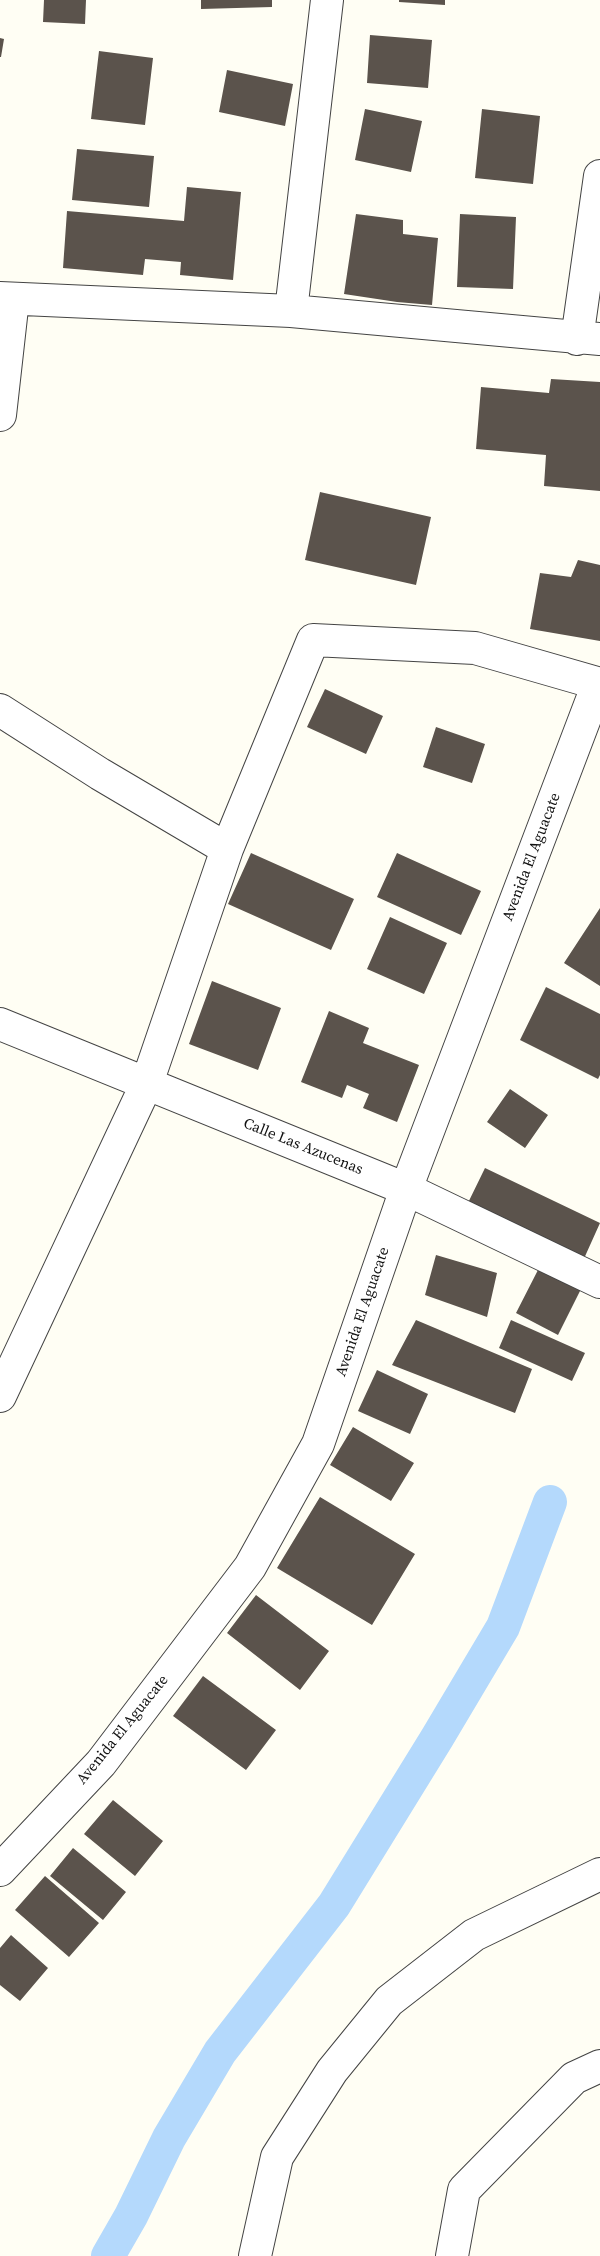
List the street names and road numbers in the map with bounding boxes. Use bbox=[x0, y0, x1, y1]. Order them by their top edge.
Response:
street label: Avenida El Aguacate bbox=[499, 790, 565, 924]
street label: Calle Las Azucenas bbox=[241, 1115, 365, 1179]
street label: Avenida El Aguacate bbox=[332, 1245, 394, 1379]
street label: Avenida El Aguacate bbox=[73, 1672, 173, 1788]

